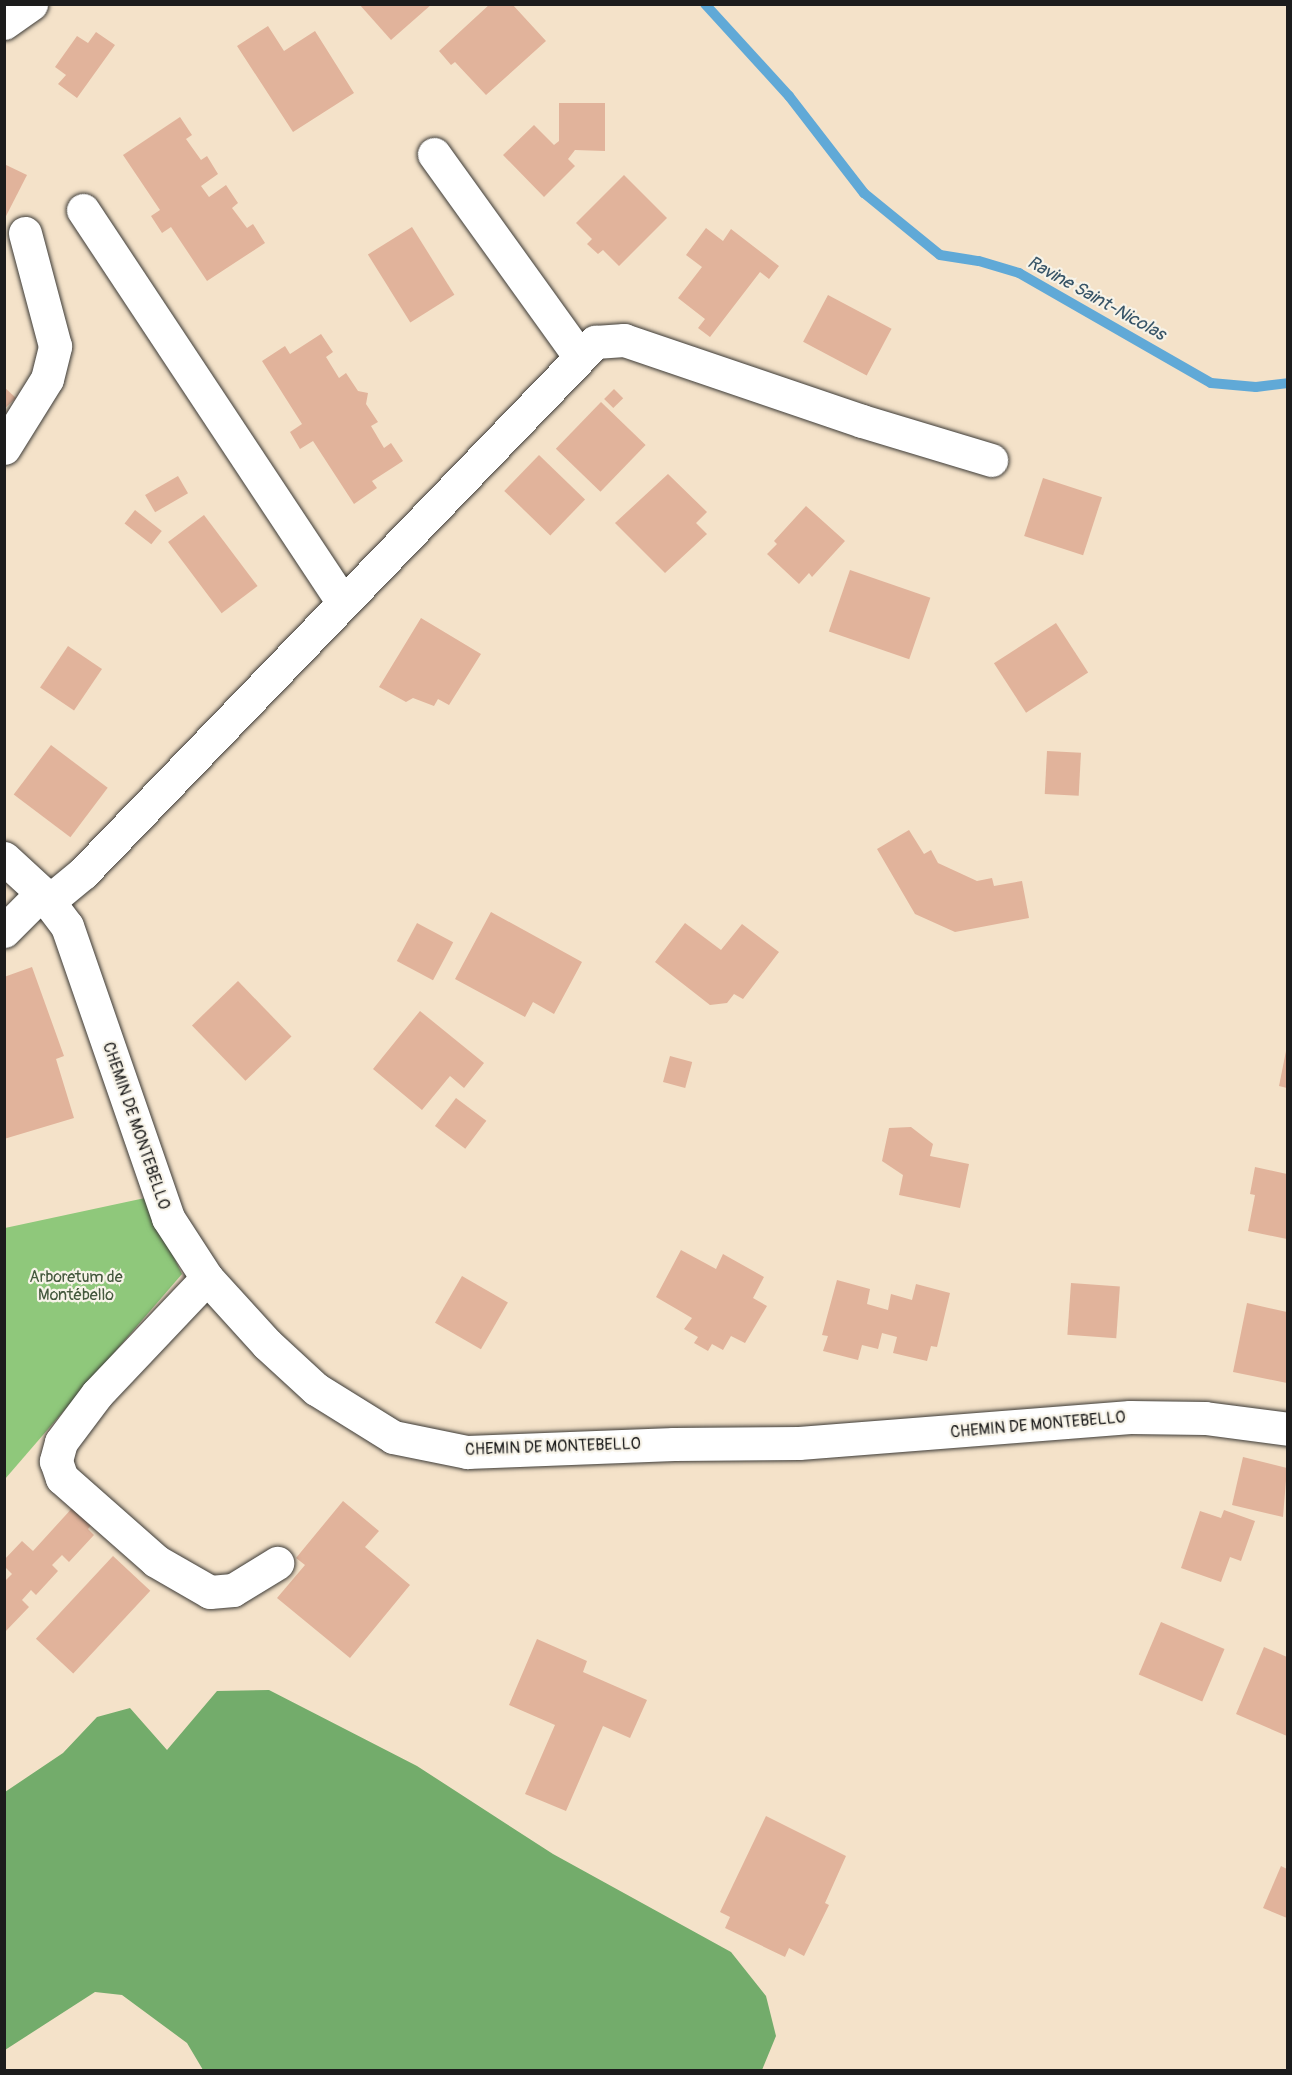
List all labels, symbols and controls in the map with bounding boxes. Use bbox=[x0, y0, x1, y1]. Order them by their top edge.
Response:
water label: Ravine Saint-Nicolas bbox=[1023, 252, 1169, 346]
street label: CHEMIN DE MONTEBELLO bbox=[98, 1040, 174, 1212]
park label: Arboretum de Montébello bbox=[29, 1267, 123, 1305]
street label: CHEMIN DE MONTEBELLO bbox=[950, 1408, 1126, 1442]
street label: CHEMIN DE MONTEBELLO bbox=[465, 1434, 641, 1460]

